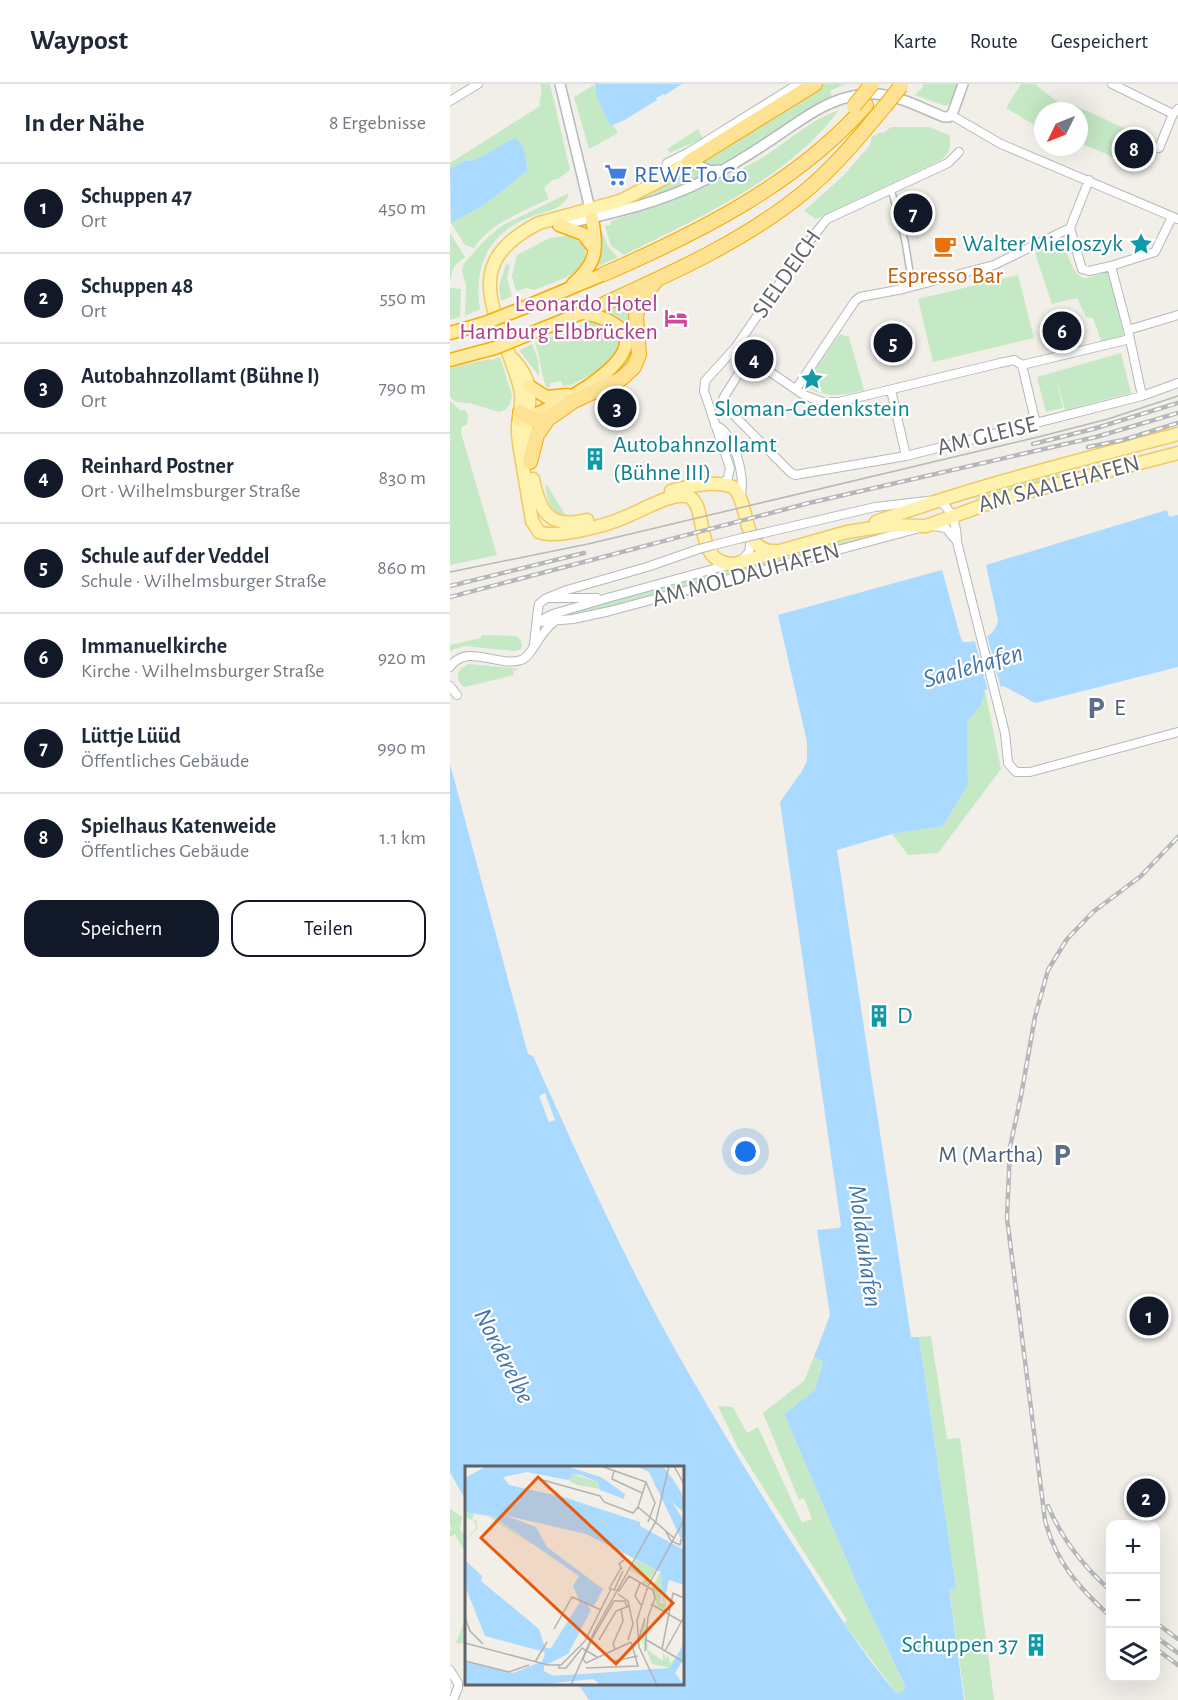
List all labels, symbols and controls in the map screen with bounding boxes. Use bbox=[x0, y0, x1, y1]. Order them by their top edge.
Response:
text: Waypost bbox=[30, 27, 128, 55]
text: Karte bbox=[893, 31, 937, 52]
text: Route bbox=[970, 31, 1018, 52]
text: Gespeichert bbox=[1051, 31, 1148, 52]
north arrow bbox=[1034, 102, 1088, 156]
text: In der Nähe bbox=[24, 110, 144, 136]
text: 8 Ergebnisse bbox=[329, 113, 426, 133]
pin: 8 bbox=[1114, 126, 1154, 172]
supermarket icon: REWE To Go bbox=[603, 162, 629, 188]
place label: REWE To Go bbox=[634, 163, 747, 187]
text: Schuppen 47 bbox=[81, 185, 192, 207]
pin: 7 bbox=[894, 190, 932, 236]
text: 1 bbox=[40, 198, 47, 218]
text: 450 m bbox=[378, 198, 426, 218]
text: Ort bbox=[81, 211, 107, 231]
street label: SIELDEICH bbox=[748, 226, 826, 322]
place icon: Walter Mieloszyk bbox=[1128, 231, 1154, 257]
place label: Walter Mieloszyk bbox=[962, 232, 1123, 256]
cafe icon: Espresso Bar bbox=[932, 233, 958, 259]
place label: Espresso Bar bbox=[887, 264, 1003, 288]
text: Schuppen 48 bbox=[81, 275, 193, 297]
text: 2 bbox=[39, 288, 48, 308]
text: 550 m bbox=[379, 288, 426, 308]
place label: Leonardo Hotel Hamburg Elbbrücken bbox=[459, 292, 658, 344]
text: Ort bbox=[81, 301, 107, 321]
hotel icon: Leonardo Hotel Hamburg Elbbrücken bbox=[663, 305, 689, 331]
pin: 6 bbox=[1042, 308, 1082, 354]
pin: 5 bbox=[874, 320, 912, 366]
pin: 4 bbox=[734, 336, 774, 382]
text: Autobahnzollamt (Bühne I) bbox=[81, 365, 320, 387]
place icon: Sloman-Gedenkstein bbox=[799, 366, 825, 392]
text: 3 bbox=[39, 378, 48, 398]
text: 790 m bbox=[378, 378, 426, 398]
pin: 3 bbox=[598, 386, 636, 430]
text: Ort bbox=[81, 391, 107, 411]
place label: Sloman-Gedenkstein bbox=[714, 397, 910, 421]
street label: AM GLEISE bbox=[935, 412, 1040, 460]
place label: Autobahnzollamt (Bühne III) bbox=[613, 433, 777, 485]
building icon: Autobahnzollamt (Bühne III) bbox=[582, 446, 608, 472]
street label: AM SAALEHAFEN bbox=[976, 451, 1142, 517]
text: Reinhard Postner bbox=[81, 455, 234, 477]
text: 4 bbox=[38, 468, 49, 488]
text: 830 m bbox=[378, 468, 426, 488]
text: Ort · Wilhelmsburger Straße bbox=[81, 481, 300, 501]
street label: AM MOLDAUHAFEN bbox=[650, 538, 842, 612]
text: Schule auf der Veddel bbox=[81, 545, 270, 567]
text: 5 bbox=[39, 558, 48, 578]
text: 860 m bbox=[377, 558, 426, 578]
text: Schule · Wilhelmsburger Straße bbox=[81, 571, 326, 591]
text: Immanuelkirche bbox=[81, 635, 227, 657]
water label: Saalehafen bbox=[920, 639, 1026, 693]
text: 6 bbox=[39, 648, 48, 668]
text: 920 m bbox=[378, 648, 426, 668]
text: Kirche · Wilhelmsburger Straße bbox=[81, 661, 324, 681]
parking icon: E bbox=[1083, 695, 1109, 721]
place label: E bbox=[1114, 696, 1126, 720]
text: Lüttje Lüüd bbox=[81, 725, 181, 747]
text: 7 bbox=[39, 738, 48, 758]
text: 990 m bbox=[377, 738, 426, 758]
text: Öffentliches Gebäude bbox=[81, 751, 249, 771]
text: Spielhaus Katenweide bbox=[81, 815, 276, 837]
text: 8 bbox=[39, 828, 48, 848]
text: 1.1 km bbox=[379, 828, 426, 848]
text: Öffentliches Gebäude bbox=[81, 841, 249, 861]
button: Speichern bbox=[24, 900, 219, 957]
button: Teilen bbox=[231, 900, 426, 957]
building icon: D bbox=[866, 1003, 892, 1029]
place label: D bbox=[897, 1004, 913, 1028]
your location bbox=[731, 1137, 760, 1166]
parking icon: M (Martha) bbox=[1049, 1142, 1075, 1168]
place label: M (Martha) bbox=[938, 1143, 1044, 1167]
water label: Moldauhafen bbox=[844, 1183, 886, 1309]
pin: 1 bbox=[1130, 1294, 1168, 1338]
water label: Norderelbe bbox=[469, 1304, 539, 1408]
inset map bbox=[465, 1466, 684, 1685]
pin: 2 bbox=[1126, 1476, 1166, 1520]
map controls bbox=[1106, 1520, 1160, 1682]
button: + bbox=[1106, 1520, 1160, 1574]
button: − bbox=[1106, 1574, 1160, 1628]
button: layers bbox=[1106, 1628, 1160, 1682]
building icon: Schuppen 37 bbox=[1023, 1632, 1049, 1658]
place label: Schuppen 37 bbox=[901, 1633, 1018, 1657]

